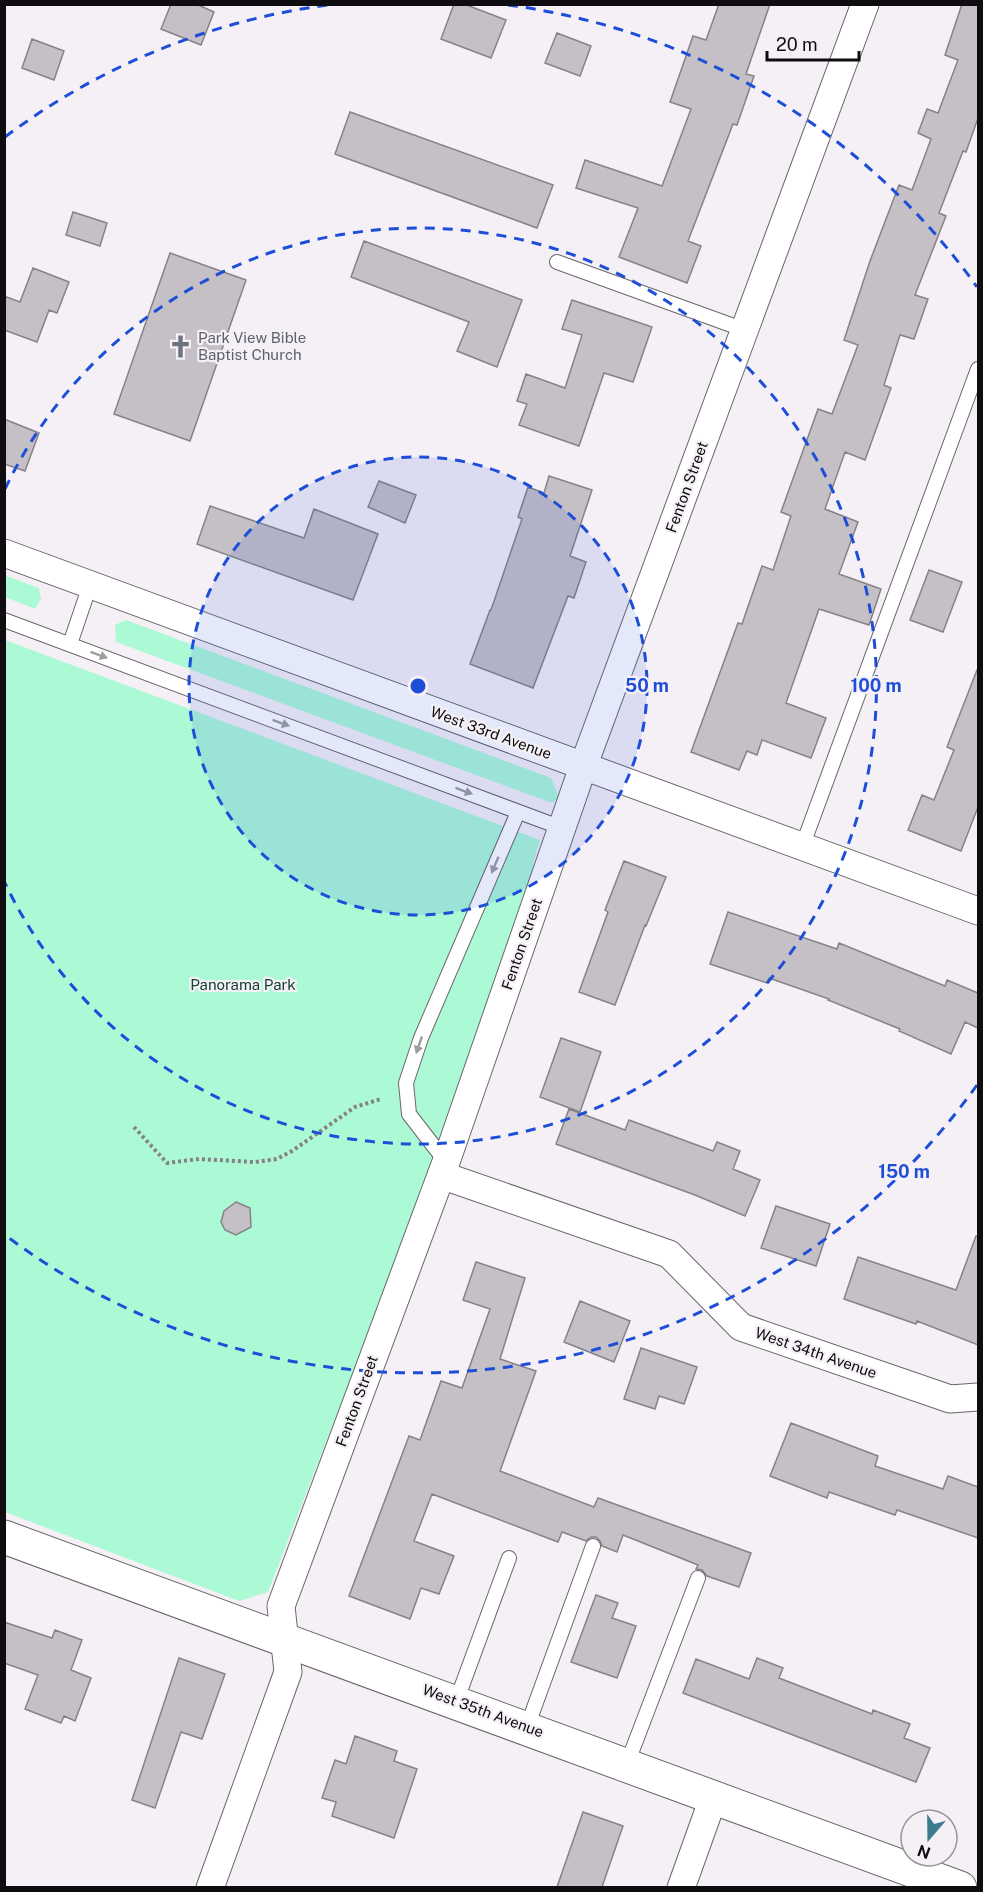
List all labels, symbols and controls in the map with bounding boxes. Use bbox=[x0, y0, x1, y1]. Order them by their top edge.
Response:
scale bar bbox=[767, 24, 858, 62]
text: 20 m bbox=[776, 34, 818, 55]
place label: Park View Bible Baptist Church bbox=[198, 329, 306, 363]
church icon: Park View Bible Baptist Church bbox=[167, 334, 193, 360]
street label: Fenton Street bbox=[662, 439, 711, 535]
one-way arrow bbox=[90, 650, 108, 660]
text: 50 m bbox=[625, 675, 669, 696]
text: 100 m bbox=[850, 675, 902, 696]
centre of rings bbox=[408, 676, 428, 696]
street label: West 33rd Avenue bbox=[428, 703, 554, 762]
one-way arrow bbox=[272, 719, 290, 728]
one-way arrow bbox=[455, 787, 473, 797]
one-way arrow bbox=[490, 857, 500, 875]
street label: Fenton Street bbox=[498, 896, 545, 992]
park label: Panorama Park bbox=[190, 976, 296, 993]
one-way arrow bbox=[413, 1036, 423, 1054]
text: 150 m bbox=[878, 1161, 930, 1182]
street label: West 34th Avenue bbox=[753, 1324, 879, 1381]
street label: Fenton Street bbox=[332, 1353, 381, 1449]
street label: West 35th Avenue bbox=[420, 1681, 546, 1740]
north arrow bbox=[899, 1808, 959, 1868]
text: N bbox=[915, 1841, 933, 1863]

